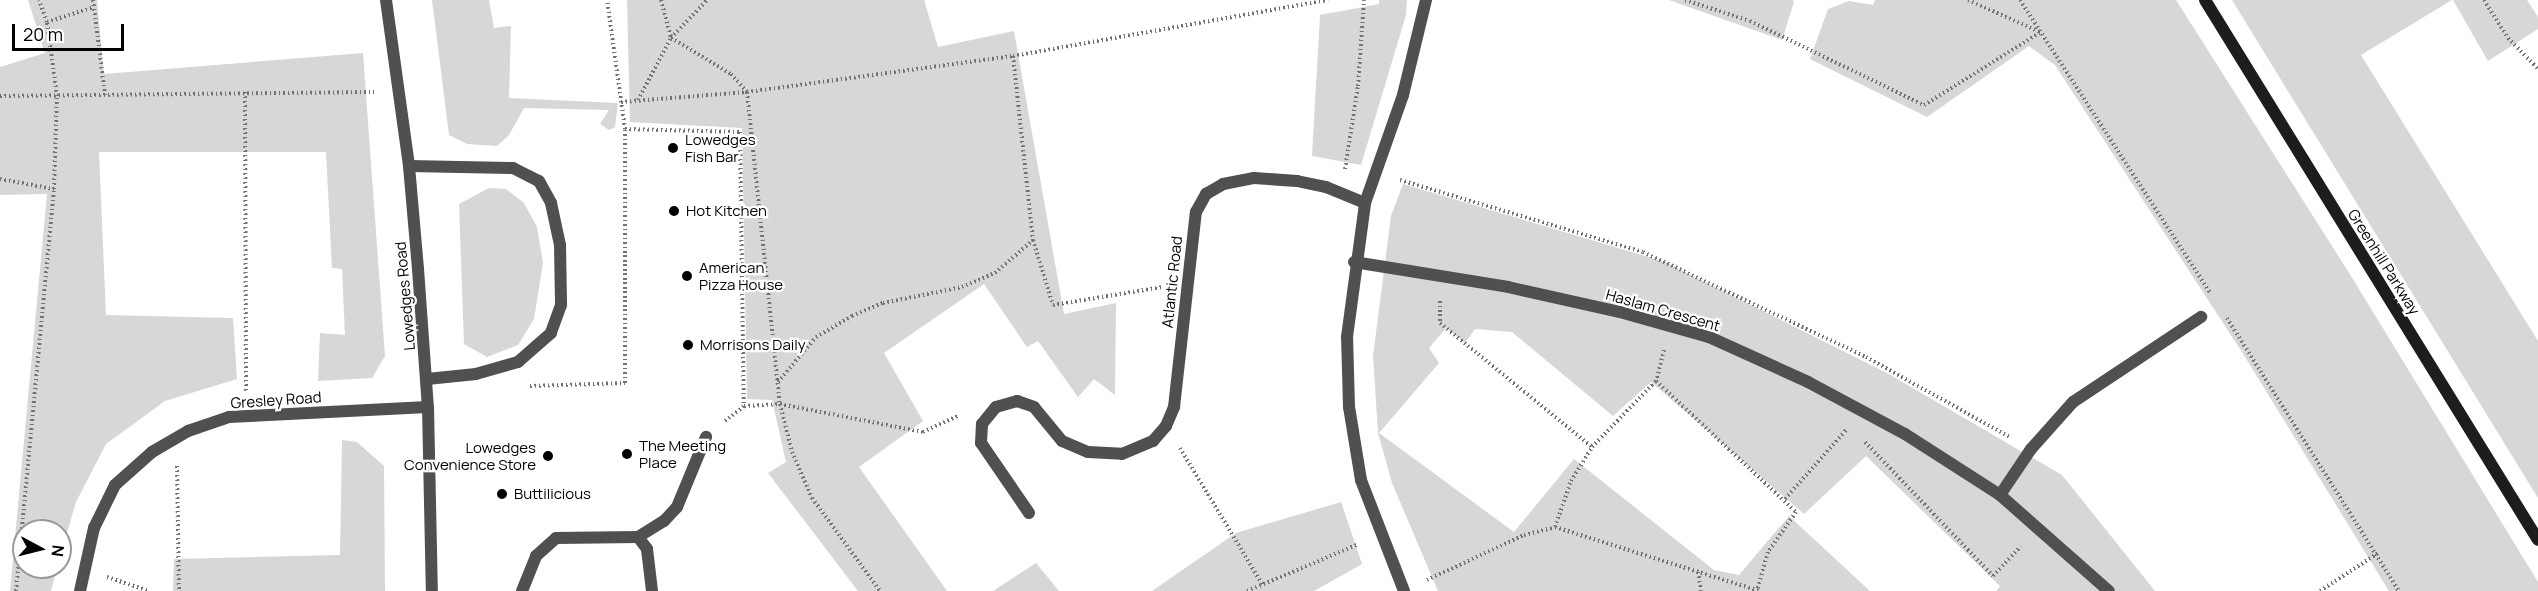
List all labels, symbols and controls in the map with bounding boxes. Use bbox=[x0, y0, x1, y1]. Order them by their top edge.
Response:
scale bar bbox=[15, 12, 128, 50]
text: 20 m bbox=[23, 22, 63, 46]
place label: Lowedges Fish Bar bbox=[685, 130, 756, 165]
marker: Lowedges Fish Bar bbox=[666, 141, 680, 155]
place label: Hot Kitchen bbox=[686, 202, 767, 220]
marker: Hot Kitchen bbox=[667, 204, 681, 218]
street label: Greenhill Parkway bbox=[2344, 206, 2424, 318]
street label: Atlantic Road bbox=[1158, 235, 1186, 329]
street label: Lowedges Road bbox=[391, 241, 419, 351]
place label: American Pizza House bbox=[699, 258, 783, 293]
marker: American Pizza House bbox=[680, 269, 694, 283]
street label: Haslam Crescent bbox=[1604, 285, 1722, 335]
place label: Morrisons Daily bbox=[700, 336, 806, 354]
marker: Morrisons Daily bbox=[681, 338, 695, 352]
street label: Gresley Road bbox=[230, 388, 322, 412]
place label: The Meeting Place bbox=[639, 436, 726, 471]
place label: Lowedges Convenience Store bbox=[404, 438, 536, 473]
marker: The Meeting Place bbox=[620, 447, 634, 461]
marker: Lowedges Convenience Store bbox=[541, 449, 555, 463]
place label: Buttilicious bbox=[514, 485, 591, 503]
marker: Buttilicious bbox=[495, 487, 509, 501]
north arrow bbox=[12, 519, 72, 579]
text: N bbox=[46, 544, 69, 558]

